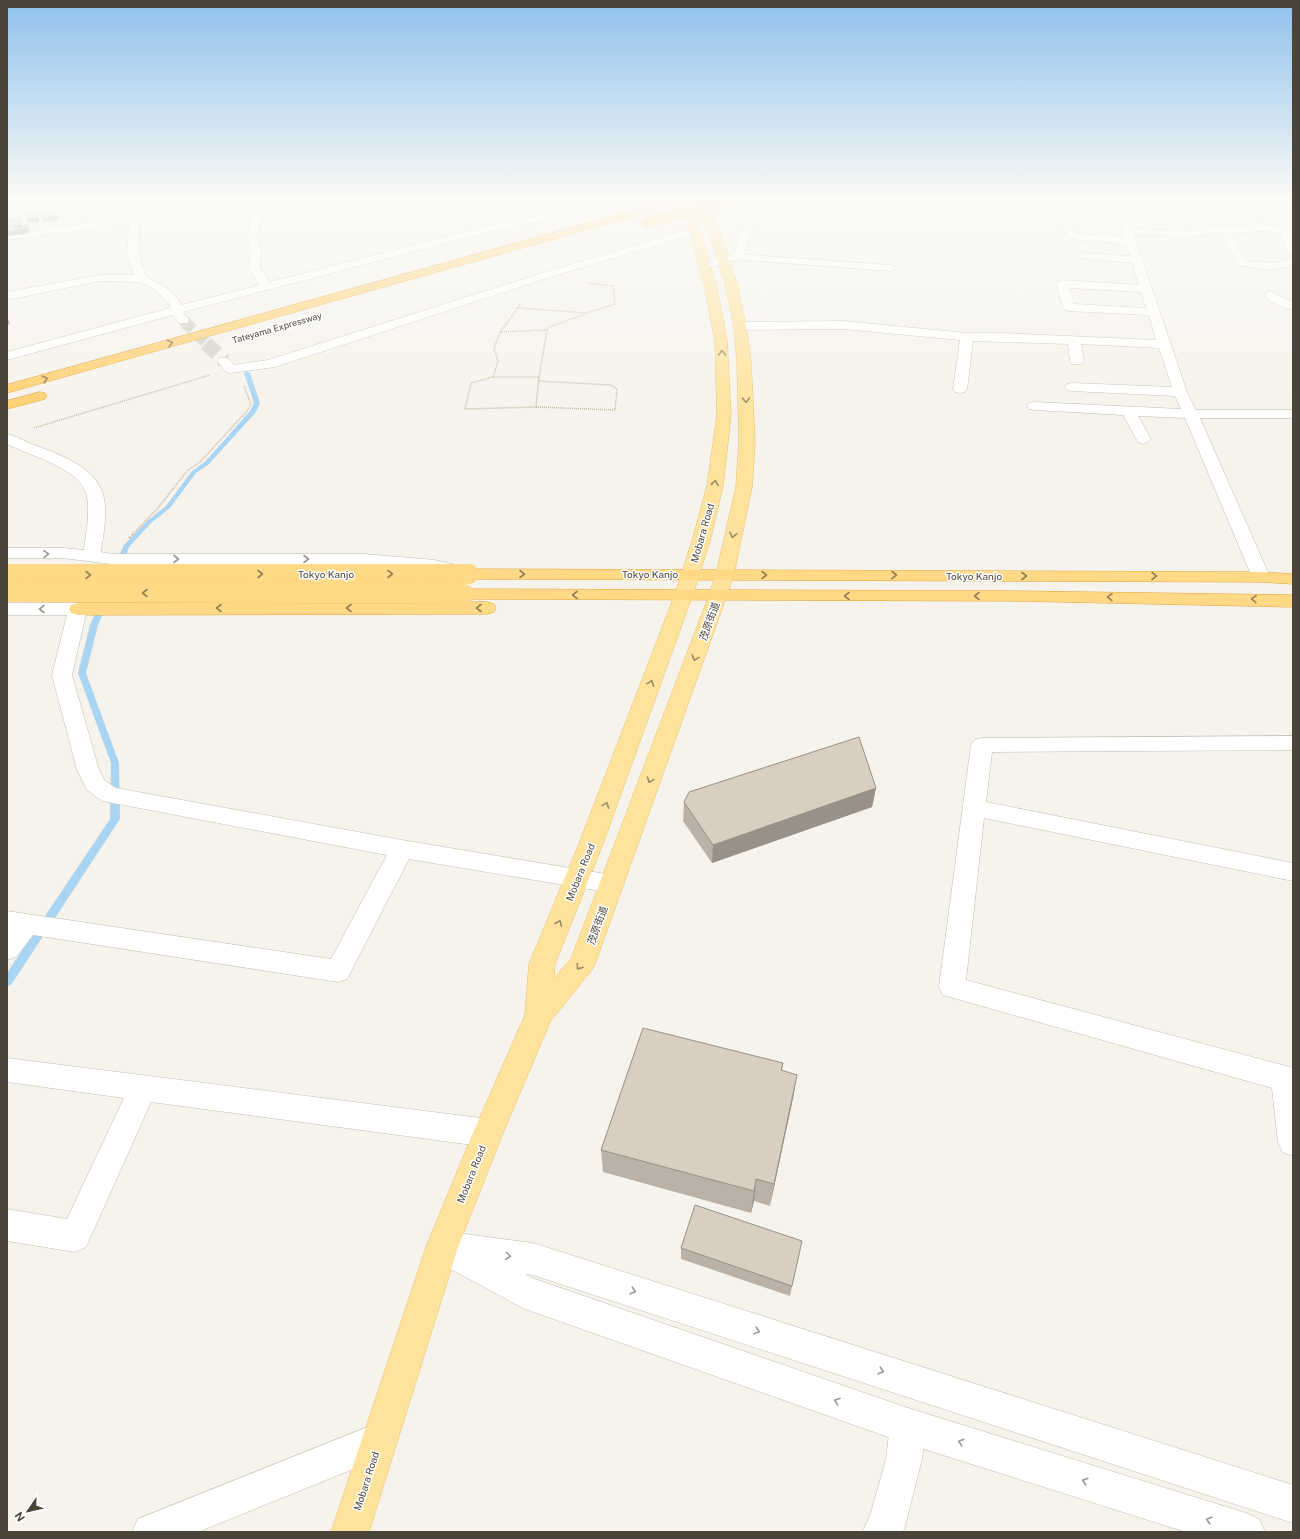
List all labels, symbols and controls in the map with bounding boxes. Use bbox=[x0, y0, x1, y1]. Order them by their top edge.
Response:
street label: Tateyama Expressway bbox=[231, 309, 323, 346]
one-way arrow bbox=[166, 339, 173, 348]
one-way arrow bbox=[717, 350, 726, 356]
one-way arrow bbox=[41, 375, 48, 383]
one-way arrow bbox=[741, 397, 750, 403]
one-way arrow bbox=[710, 479, 719, 486]
street label: Mobara Road bbox=[688, 502, 716, 564]
one-way arrow bbox=[730, 532, 738, 539]
one-way arrow bbox=[43, 549, 49, 558]
one-way arrow bbox=[173, 555, 179, 563]
one-way arrow bbox=[303, 555, 309, 563]
street label: Tokyo Kanjo bbox=[298, 568, 354, 580]
street label: Tokyo Kanjo bbox=[622, 568, 678, 580]
one-way arrow bbox=[85, 570, 91, 579]
one-way arrow bbox=[257, 570, 263, 578]
one-way arrow bbox=[387, 570, 393, 578]
one-way arrow bbox=[519, 570, 525, 578]
street label: Tokyo Kanjo bbox=[946, 570, 1002, 582]
one-way arrow bbox=[761, 571, 767, 579]
one-way arrow bbox=[891, 571, 897, 579]
one-way arrow bbox=[1021, 572, 1027, 580]
one-way arrow bbox=[1151, 572, 1157, 580]
one-way arrow bbox=[142, 589, 148, 597]
one-way arrow bbox=[572, 591, 578, 599]
one-way arrow bbox=[844, 592, 850, 600]
one-way arrow bbox=[974, 592, 980, 600]
one-way arrow bbox=[1107, 593, 1113, 601]
one-way arrow bbox=[1251, 595, 1257, 604]
street label: 茂原街道 bbox=[697, 600, 721, 642]
one-way arrow bbox=[216, 604, 222, 612]
one-way arrow bbox=[346, 604, 352, 612]
one-way arrow bbox=[476, 604, 482, 612]
one-way arrow bbox=[39, 605, 45, 613]
one-way arrow bbox=[692, 655, 700, 662]
one-way arrow bbox=[646, 679, 655, 686]
one-way arrow bbox=[647, 777, 655, 784]
one-way arrow bbox=[601, 801, 609, 808]
street label: Mobara Road bbox=[563, 841, 597, 903]
street label: 茂原街道 bbox=[585, 904, 609, 946]
one-way arrow bbox=[554, 920, 562, 927]
one-way arrow bbox=[577, 962, 584, 969]
street label: Mobara Road bbox=[454, 1143, 488, 1205]
one-way arrow bbox=[505, 1251, 511, 1260]
one-way arrow bbox=[630, 1286, 637, 1295]
one-way arrow bbox=[753, 1326, 760, 1335]
one-way arrow bbox=[877, 1366, 884, 1375]
one-way arrow bbox=[834, 1397, 841, 1406]
one-way arrow bbox=[957, 1438, 964, 1447]
street label: Mobara Road bbox=[351, 1450, 381, 1512]
one-way arrow bbox=[1081, 1477, 1088, 1486]
north arrow bbox=[8, 1491, 48, 1531]
text: N bbox=[12, 1510, 27, 1524]
one-way arrow bbox=[1205, 1516, 1212, 1525]

